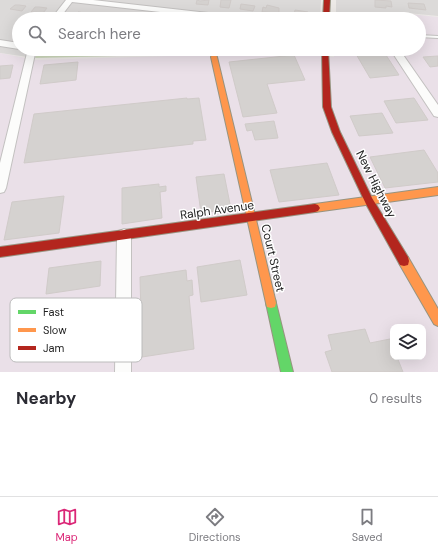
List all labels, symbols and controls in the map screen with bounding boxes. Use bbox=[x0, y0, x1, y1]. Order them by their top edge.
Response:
search box bbox=[12, 12, 426, 56]
icon: search bbox=[26, 23, 48, 45]
text: Search here bbox=[58, 24, 141, 44]
street label: New Highway bbox=[352, 147, 400, 221]
street label: Ralph Avenue bbox=[179, 197, 255, 223]
street label: Court Street bbox=[257, 223, 289, 294]
legend bbox=[10, 298, 142, 362]
text: Fast bbox=[43, 305, 64, 319]
text: Slow bbox=[43, 323, 67, 337]
map controls bbox=[390, 324, 426, 360]
button: layers bbox=[390, 324, 426, 360]
text: Jam bbox=[43, 341, 64, 355]
text: Nearby bbox=[16, 387, 76, 409]
text: 0 results bbox=[369, 390, 422, 407]
tab: Map bbox=[56, 506, 78, 544]
tab: Directions bbox=[189, 506, 241, 544]
tab: Saved bbox=[352, 506, 382, 544]

